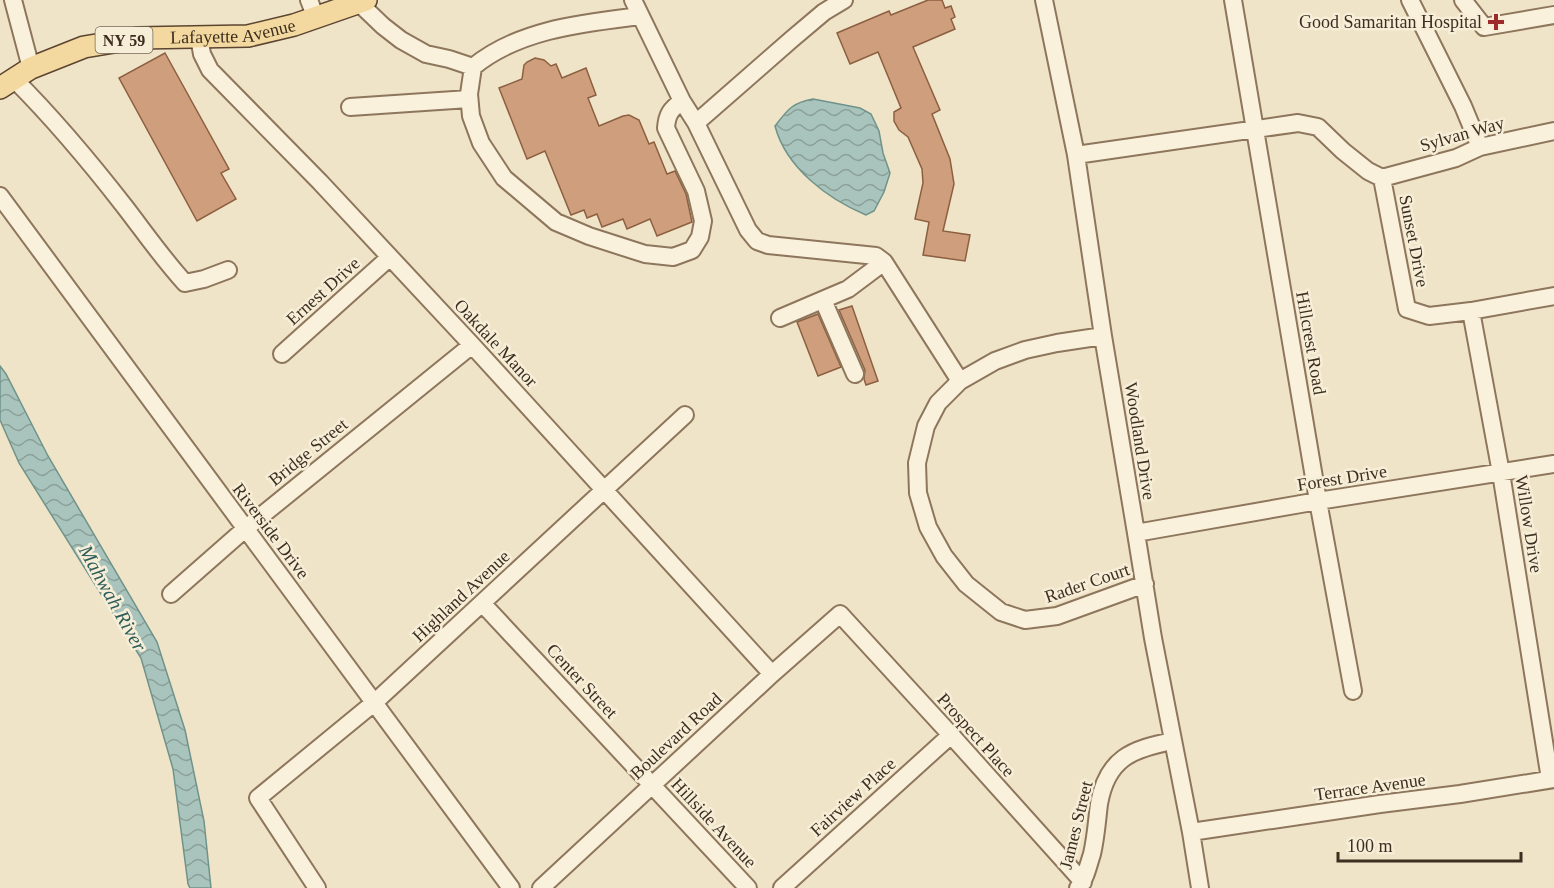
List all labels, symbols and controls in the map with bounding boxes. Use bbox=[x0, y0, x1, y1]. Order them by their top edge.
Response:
place label: Good Samaritan Hospital bbox=[1299, 12, 1482, 32]
marker: Good Samaritan Hospital bbox=[1487, 13, 1505, 31]
street label: Lafayette Avenue bbox=[170, 15, 297, 47]
road number: NY 59 bbox=[96, 27, 152, 53]
street label: Sylvan Way bbox=[1418, 112, 1506, 156]
street label: Sunset Drive bbox=[1395, 193, 1433, 289]
street label: Ernest Drive bbox=[282, 253, 364, 329]
street label: Hillcrest Road bbox=[1292, 290, 1330, 396]
street label: Oakdale Manor bbox=[450, 295, 542, 391]
street label: Woodland Drive bbox=[1121, 381, 1159, 501]
street label: Bridge Street bbox=[265, 414, 351, 490]
street label: Forest Drive bbox=[1296, 461, 1388, 495]
street label: Willow Drive bbox=[1511, 474, 1547, 574]
street label: Riverside Drive bbox=[229, 479, 313, 583]
water label: Mahwah River bbox=[74, 540, 151, 655]
street label: Highland Avenue bbox=[408, 546, 514, 646]
street label: Rader Court bbox=[1042, 559, 1132, 607]
street label: Center Street bbox=[542, 640, 622, 722]
street label: Boulevard Road bbox=[626, 689, 726, 783]
street label: Prospect Place bbox=[933, 689, 1019, 781]
street label: Fairview Place bbox=[806, 754, 900, 840]
street label: Terrace Avenue bbox=[1313, 769, 1427, 805]
street label: Hillside Avenue bbox=[667, 774, 761, 872]
street label: James Street bbox=[1055, 779, 1097, 871]
scale bar bbox=[1338, 825, 1521, 863]
text: 100 m bbox=[1347, 836, 1393, 856]

